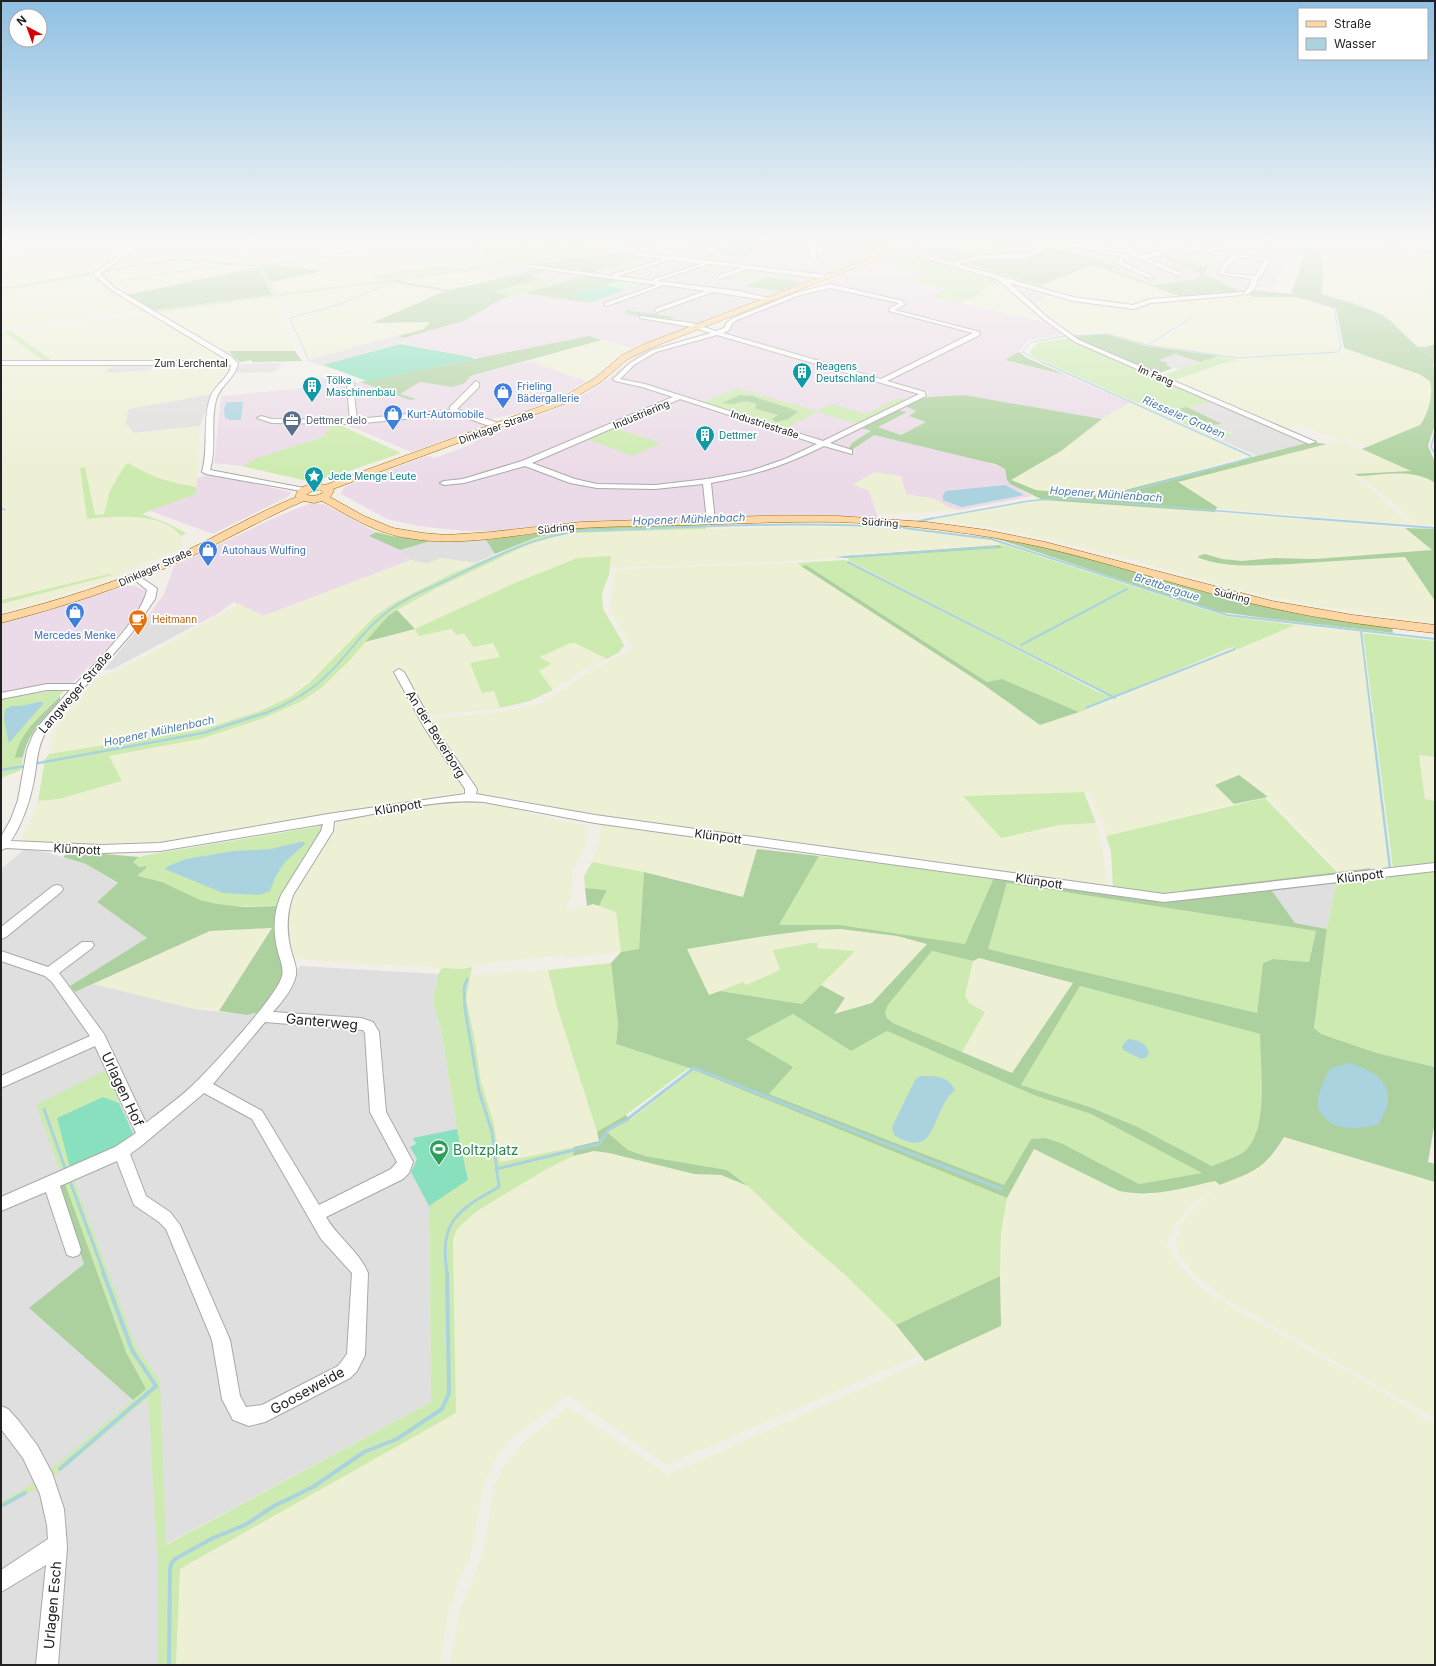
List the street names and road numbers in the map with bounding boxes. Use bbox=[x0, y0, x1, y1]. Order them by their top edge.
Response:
street label: Zum Lerchental bbox=[154, 357, 228, 369]
street label: Im Fang bbox=[1136, 362, 1176, 388]
street label: Industriering bbox=[611, 397, 671, 431]
street label: Industriestraße bbox=[729, 407, 801, 441]
street label: Dinklager Straße bbox=[457, 408, 535, 446]
street label: Südring bbox=[861, 515, 899, 529]
street label: Südring bbox=[537, 520, 575, 536]
street label: Dinklager Straße bbox=[117, 545, 194, 588]
street label: Südring bbox=[1213, 585, 1251, 605]
street label: Langweger Straße bbox=[35, 648, 115, 736]
street label: An der Beverborg bbox=[403, 688, 469, 780]
street label: Klünpott bbox=[373, 796, 423, 818]
street label: Klünpott bbox=[694, 825, 743, 847]
street label: Klünpott bbox=[53, 840, 101, 858]
street label: Klünpott bbox=[1336, 866, 1384, 886]
street label: Klünpott bbox=[1014, 870, 1064, 892]
street label: Ganterweg bbox=[285, 1009, 359, 1033]
street label: Urlagen Hof bbox=[98, 1049, 148, 1129]
street label: Gooseweide bbox=[267, 1363, 347, 1417]
street label: Urlagen Esch bbox=[40, 1560, 64, 1650]

